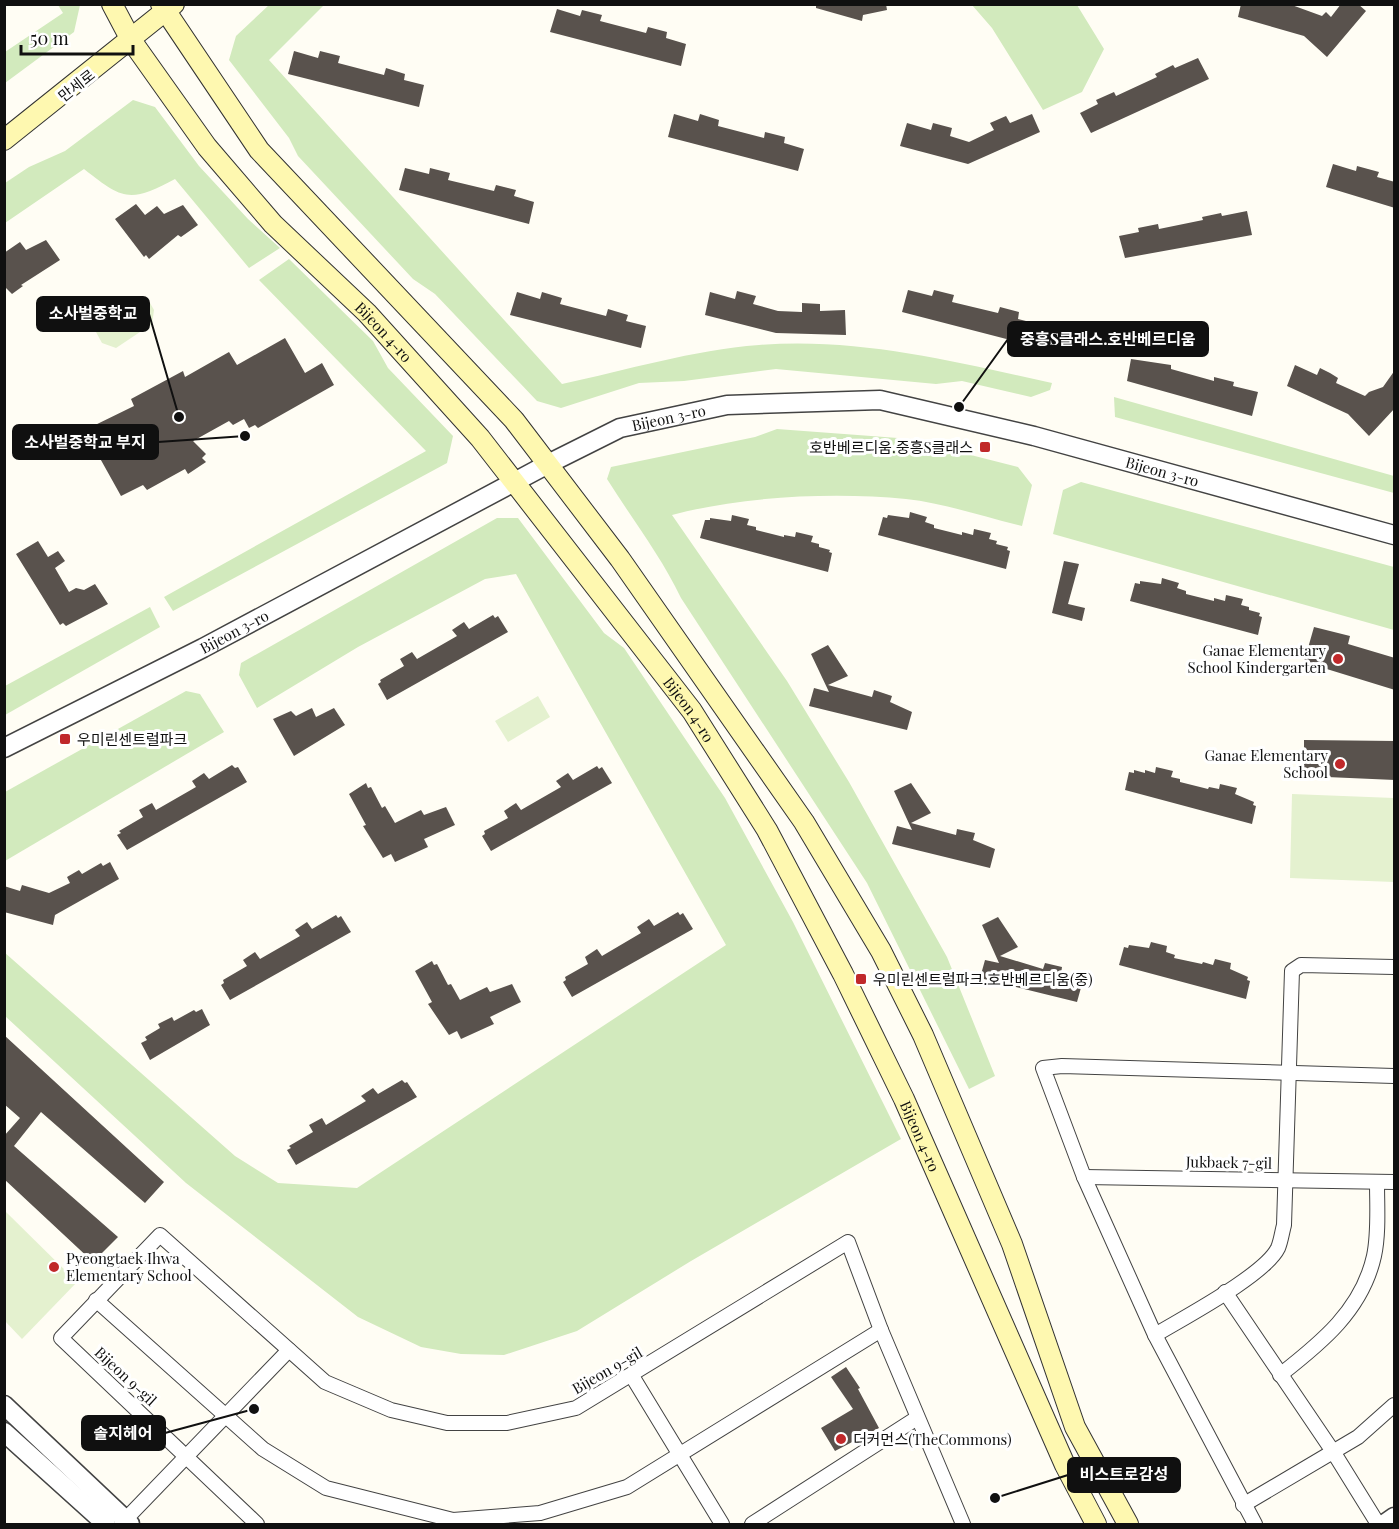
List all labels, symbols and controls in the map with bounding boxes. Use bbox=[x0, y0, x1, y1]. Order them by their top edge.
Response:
scale bar bbox=[21, 18, 134, 56]
text: 50 m bbox=[30, 26, 69, 50]
street label: 만세로 bbox=[54, 64, 98, 106]
callout: 소사벌중학교 bbox=[37, 297, 149, 331]
street label: Bijeon 4-ro bbox=[351, 297, 417, 366]
text: 소사벌중학교 bbox=[49, 302, 137, 323]
callout: 중흥S클래스.호반베르디움 bbox=[1008, 322, 1208, 356]
text: 중흥S클래스.호반베르디움 bbox=[1020, 328, 1196, 349]
street label: Bijeon 3-ro bbox=[630, 400, 708, 435]
callout: 소사벌중학교 부지 bbox=[13, 425, 158, 459]
text: 소사벌중학교 부지 bbox=[24, 431, 146, 452]
place label: 호반베르디움.중흥S클래스 bbox=[809, 437, 973, 457]
marker: 호반베르디움.중흥S클래스 bbox=[978, 440, 992, 454]
street label: Bijeon 3-ro bbox=[1123, 452, 1201, 491]
street label: Bijeon 3-ro bbox=[196, 605, 272, 658]
place label: Ganae Elementary School Kindergarten bbox=[1188, 640, 1326, 677]
marker: Ganae Elementary School Kindergarten bbox=[1331, 652, 1345, 666]
street label: Bijeon 4-ro bbox=[659, 673, 719, 746]
place label: 우미린센트럴파크 bbox=[77, 729, 187, 749]
marker: 우미린센트럴파크 bbox=[58, 732, 72, 746]
place label: Ganae Elementary School bbox=[1205, 745, 1328, 782]
marker: Ganae Elementary School bbox=[1333, 757, 1347, 771]
place label: 우미린센트럴파크.호반베르디움(중) bbox=[873, 969, 1093, 989]
marker: 우미린센트럴파크.호반베르디움(중) bbox=[854, 972, 868, 986]
street label: Bijeon 4-ro bbox=[896, 1097, 945, 1175]
street label: Jukbaek 7-gil bbox=[1185, 1151, 1272, 1173]
place label: Pyeongtaek Ihwa Elementary School bbox=[66, 1248, 192, 1285]
marker: Pyeongtaek Ihwa Elementary School bbox=[47, 1260, 61, 1274]
street label: Bijeon 9-gil bbox=[91, 1342, 161, 1410]
street label: Bijeon 9-gil bbox=[568, 1342, 646, 1398]
callout: 솔지헤어 bbox=[82, 1416, 165, 1450]
text: 솔지헤어 bbox=[94, 1422, 152, 1443]
place label: 더커먼스(TheCommons) bbox=[853, 1429, 1012, 1449]
marker: 더커먼스(TheCommons) bbox=[834, 1432, 848, 1446]
callout: 비스트로감성 bbox=[1068, 1458, 1180, 1492]
text: 비스트로감성 bbox=[1080, 1463, 1168, 1484]

